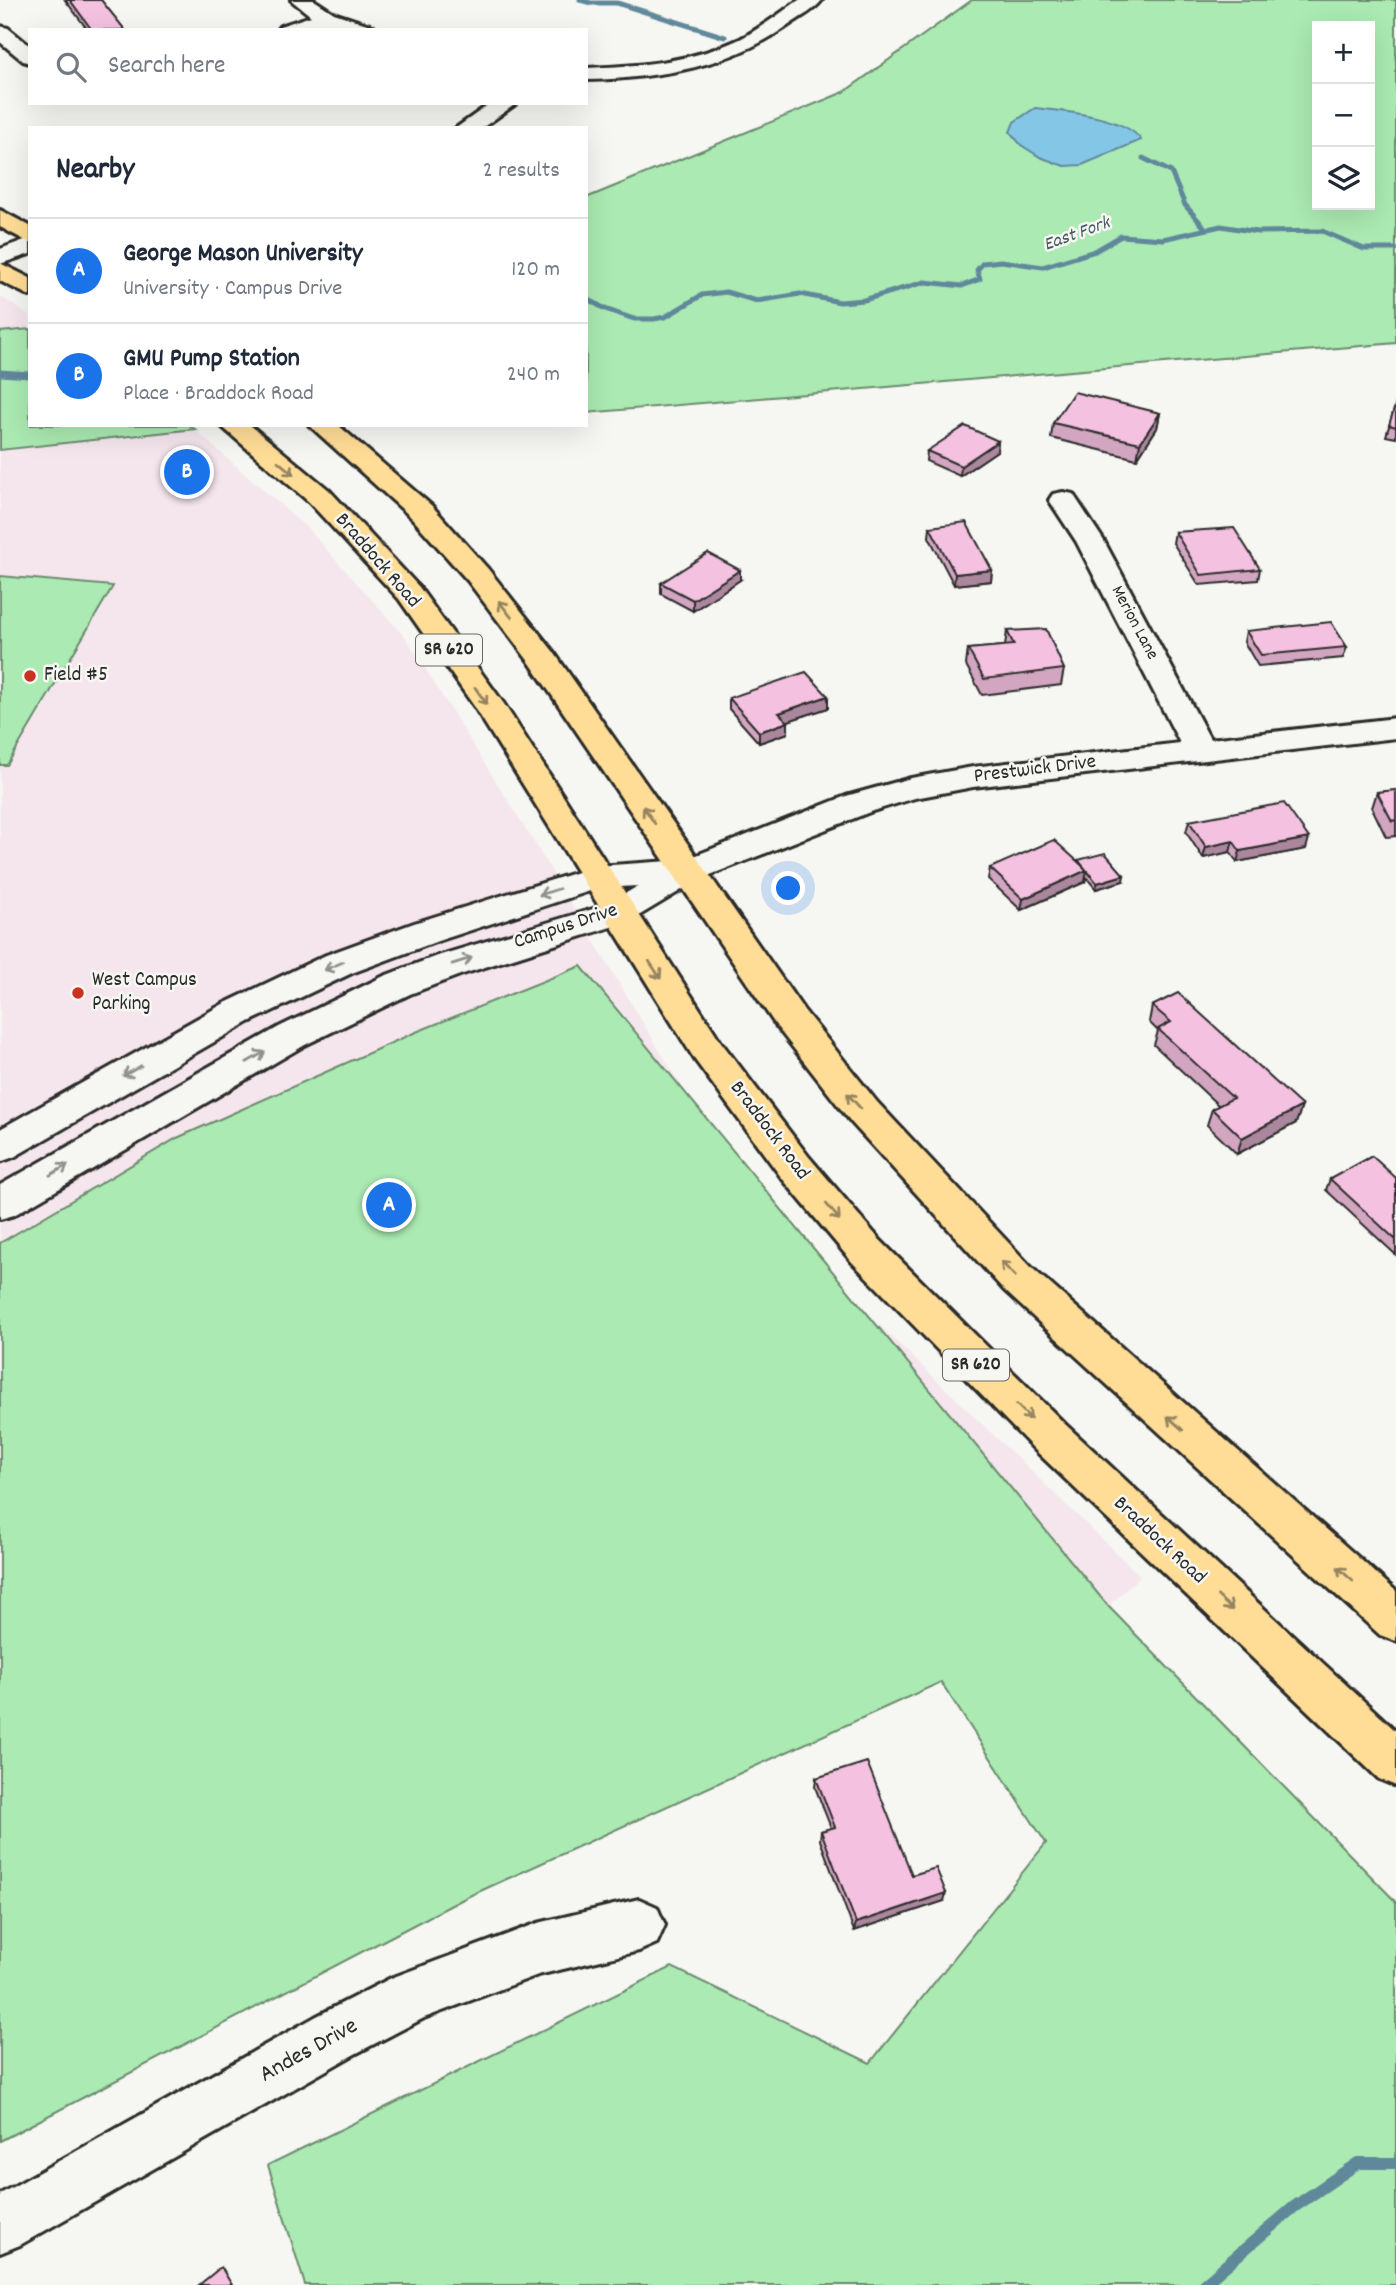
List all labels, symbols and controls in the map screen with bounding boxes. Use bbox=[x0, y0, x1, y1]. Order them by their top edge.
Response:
map controls bbox=[1312, 21, 1375, 210]
button: + bbox=[1312, 21, 1375, 84]
search box bbox=[28, 28, 588, 105]
icon: search bbox=[52, 48, 90, 86]
text: Search here bbox=[108, 48, 226, 85]
button: − bbox=[1312, 84, 1375, 147]
button: layers bbox=[1312, 147, 1375, 210]
text: Nearby bbox=[56, 150, 134, 193]
text: 2 results bbox=[483, 155, 560, 188]
water label: East Fork bbox=[1040, 210, 1116, 259]
text: George Mason University bbox=[123, 236, 363, 273]
text: A bbox=[73, 254, 85, 287]
text: 120 m bbox=[511, 254, 560, 287]
text: University · Campus Drive bbox=[123, 273, 342, 306]
text: GMU Pump Station bbox=[123, 341, 300, 378]
text: B bbox=[74, 359, 84, 392]
text: 240 m bbox=[507, 359, 560, 392]
text: Place · Braddock Road bbox=[123, 378, 314, 411]
pin: B bbox=[164, 446, 210, 498]
one-way arrow bbox=[277, 460, 295, 476]
street label: Braddock Road bbox=[327, 507, 427, 615]
street label: Merion Lane bbox=[1104, 581, 1164, 665]
one-way arrow bbox=[497, 600, 512, 618]
road number: SR 620 bbox=[416, 635, 482, 666]
place label: Field #5 bbox=[44, 661, 108, 691]
marker: Field #5 bbox=[22, 668, 38, 684]
one-way arrow bbox=[474, 686, 489, 705]
street label: Prestwick Drive bbox=[972, 748, 1098, 792]
one-way arrow bbox=[642, 806, 656, 825]
your location bbox=[771, 871, 805, 905]
one-way arrow bbox=[539, 887, 561, 900]
street label: Campus Drive bbox=[510, 896, 622, 958]
one-way arrow bbox=[451, 954, 473, 966]
one-way arrow bbox=[648, 960, 663, 979]
one-way arrow bbox=[324, 961, 346, 974]
place label: West Campus Parking bbox=[92, 966, 197, 1020]
marker: West Campus Parking bbox=[70, 985, 86, 1001]
one-way arrow bbox=[246, 1050, 266, 1064]
one-way arrow bbox=[123, 1064, 143, 1078]
street label: Braddock Road bbox=[722, 1075, 816, 1187]
one-way arrow bbox=[846, 1092, 862, 1110]
one-way arrow bbox=[49, 1163, 69, 1177]
pin: A bbox=[366, 1179, 412, 1231]
one-way arrow bbox=[825, 1203, 841, 1221]
one-way arrow bbox=[1000, 1260, 1016, 1278]
road number: SR 620 bbox=[943, 1350, 1009, 1380]
one-way arrow bbox=[1016, 1403, 1033, 1420]
one-way arrow bbox=[1166, 1415, 1184, 1431]
street label: Braddock Road bbox=[1106, 1490, 1212, 1592]
one-way arrow bbox=[1336, 1566, 1354, 1582]
one-way arrow bbox=[1216, 1594, 1233, 1611]
street label: Andes Drive bbox=[254, 2010, 364, 2092]

